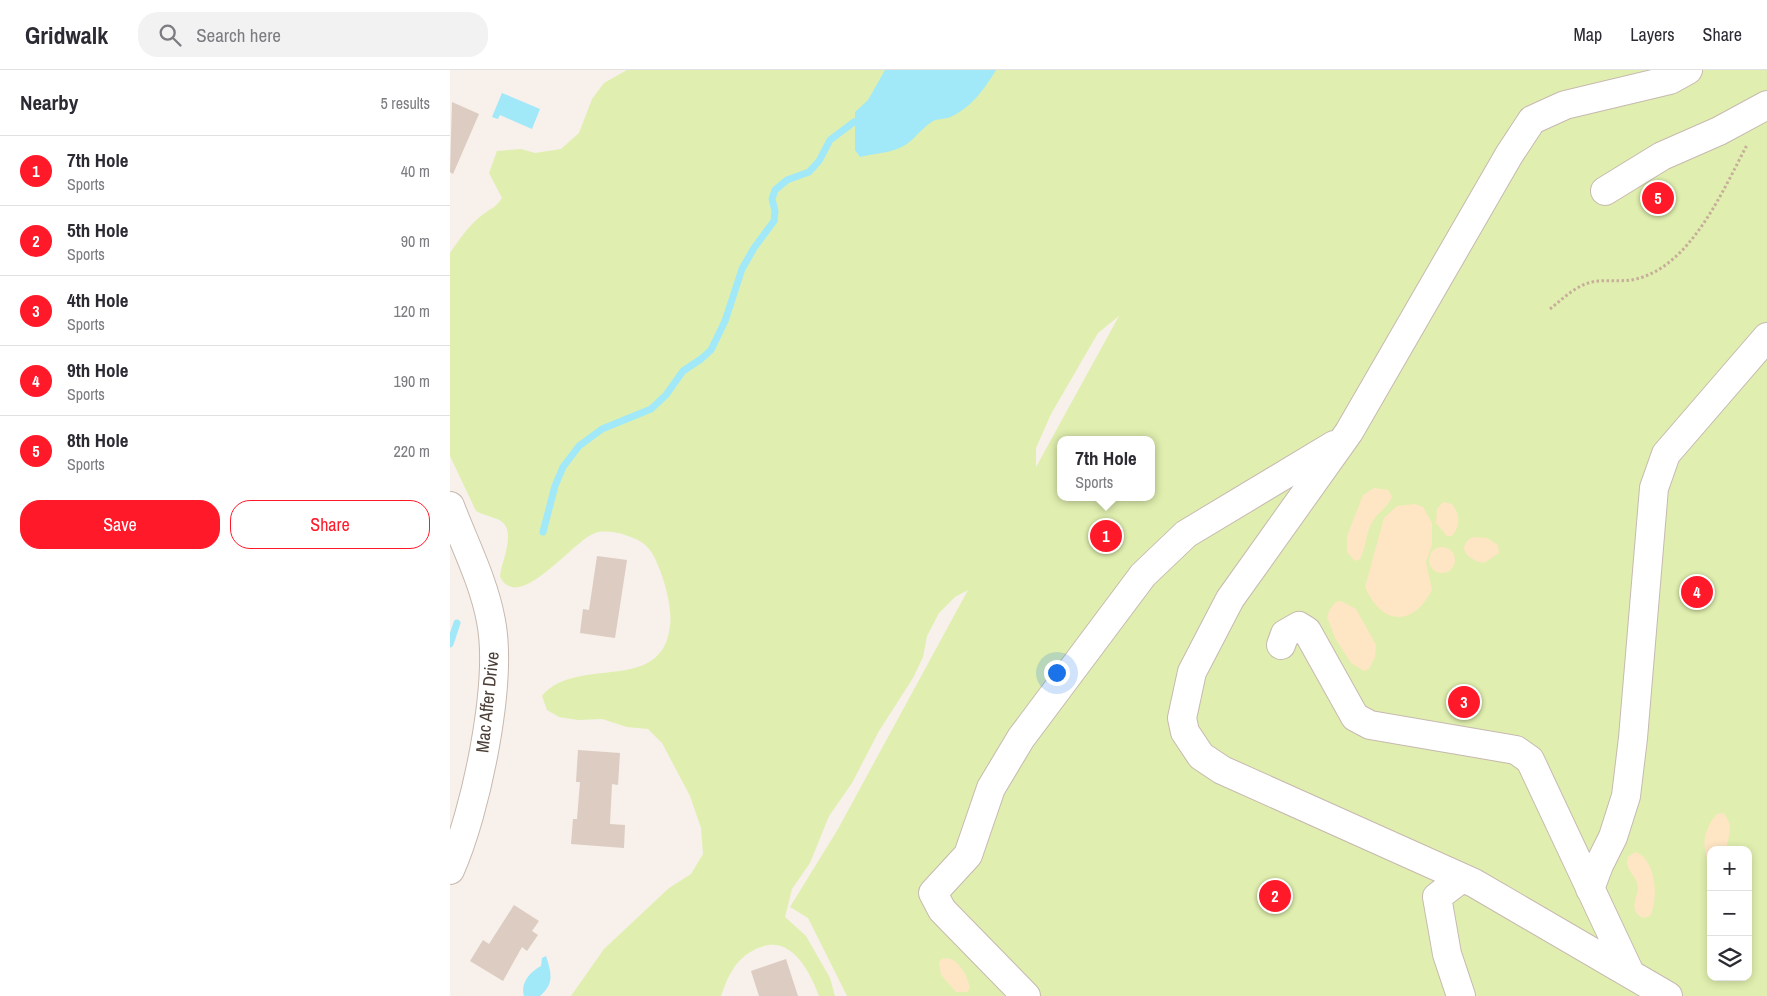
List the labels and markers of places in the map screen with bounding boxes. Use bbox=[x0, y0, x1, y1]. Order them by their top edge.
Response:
pin: 5 bbox=[1642, 179, 1674, 217]
pin: 1 bbox=[1090, 517, 1122, 555]
pin: 4 bbox=[1681, 573, 1713, 611]
pin: 3 bbox=[1448, 683, 1480, 721]
pin: 2 bbox=[1259, 877, 1291, 915]

